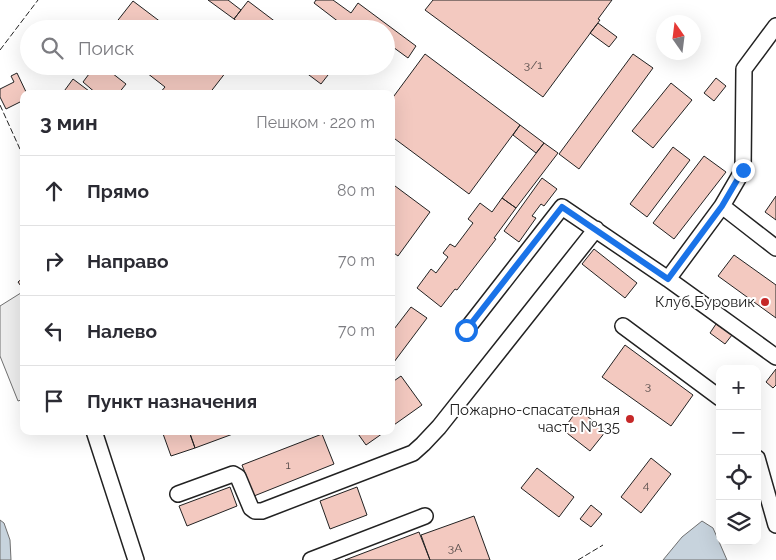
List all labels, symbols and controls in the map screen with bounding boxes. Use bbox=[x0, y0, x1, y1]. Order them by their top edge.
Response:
north arrow bbox=[656, 15, 701, 60]
search box bbox=[20, 20, 395, 75]
icon: search bbox=[38, 34, 66, 62]
text: Поиск bbox=[78, 37, 134, 59]
house number: 3/1 bbox=[524, 58, 542, 72]
text: 3 мин bbox=[40, 110, 98, 135]
text: Пешком · 220 m bbox=[256, 113, 375, 132]
route end bbox=[732, 159, 755, 182]
icon: ahead bbox=[40, 177, 68, 205]
text: Прямо bbox=[87, 180, 149, 202]
text: 80 m bbox=[337, 181, 375, 200]
icon: right bbox=[40, 247, 68, 275]
text: Направо bbox=[87, 250, 168, 272]
text: 70 m bbox=[338, 251, 375, 270]
place label: Клуб Буровик bbox=[655, 293, 755, 311]
marker: Клуб Буровик bbox=[759, 296, 771, 308]
icon: left bbox=[40, 317, 68, 345]
route start bbox=[455, 319, 478, 342]
text: Налево bbox=[87, 320, 157, 342]
text: 70 m bbox=[338, 321, 375, 340]
map controls bbox=[716, 365, 761, 545]
button: + bbox=[716, 365, 761, 410]
house number: 3 bbox=[645, 379, 651, 393]
icon: arrive bbox=[40, 387, 68, 415]
text: Пункт назначения bbox=[87, 390, 257, 412]
place label: Пожарно-спасательная часть №135 bbox=[449, 401, 620, 436]
button: − bbox=[716, 410, 761, 455]
marker: Пожарно-спасательная часть №135 bbox=[624, 413, 636, 425]
button: locate bbox=[716, 455, 761, 500]
house number: 1 bbox=[285, 458, 291, 472]
house number: 4 bbox=[643, 478, 650, 492]
button: layers bbox=[716, 500, 761, 545]
house number: 3А bbox=[448, 541, 462, 555]

